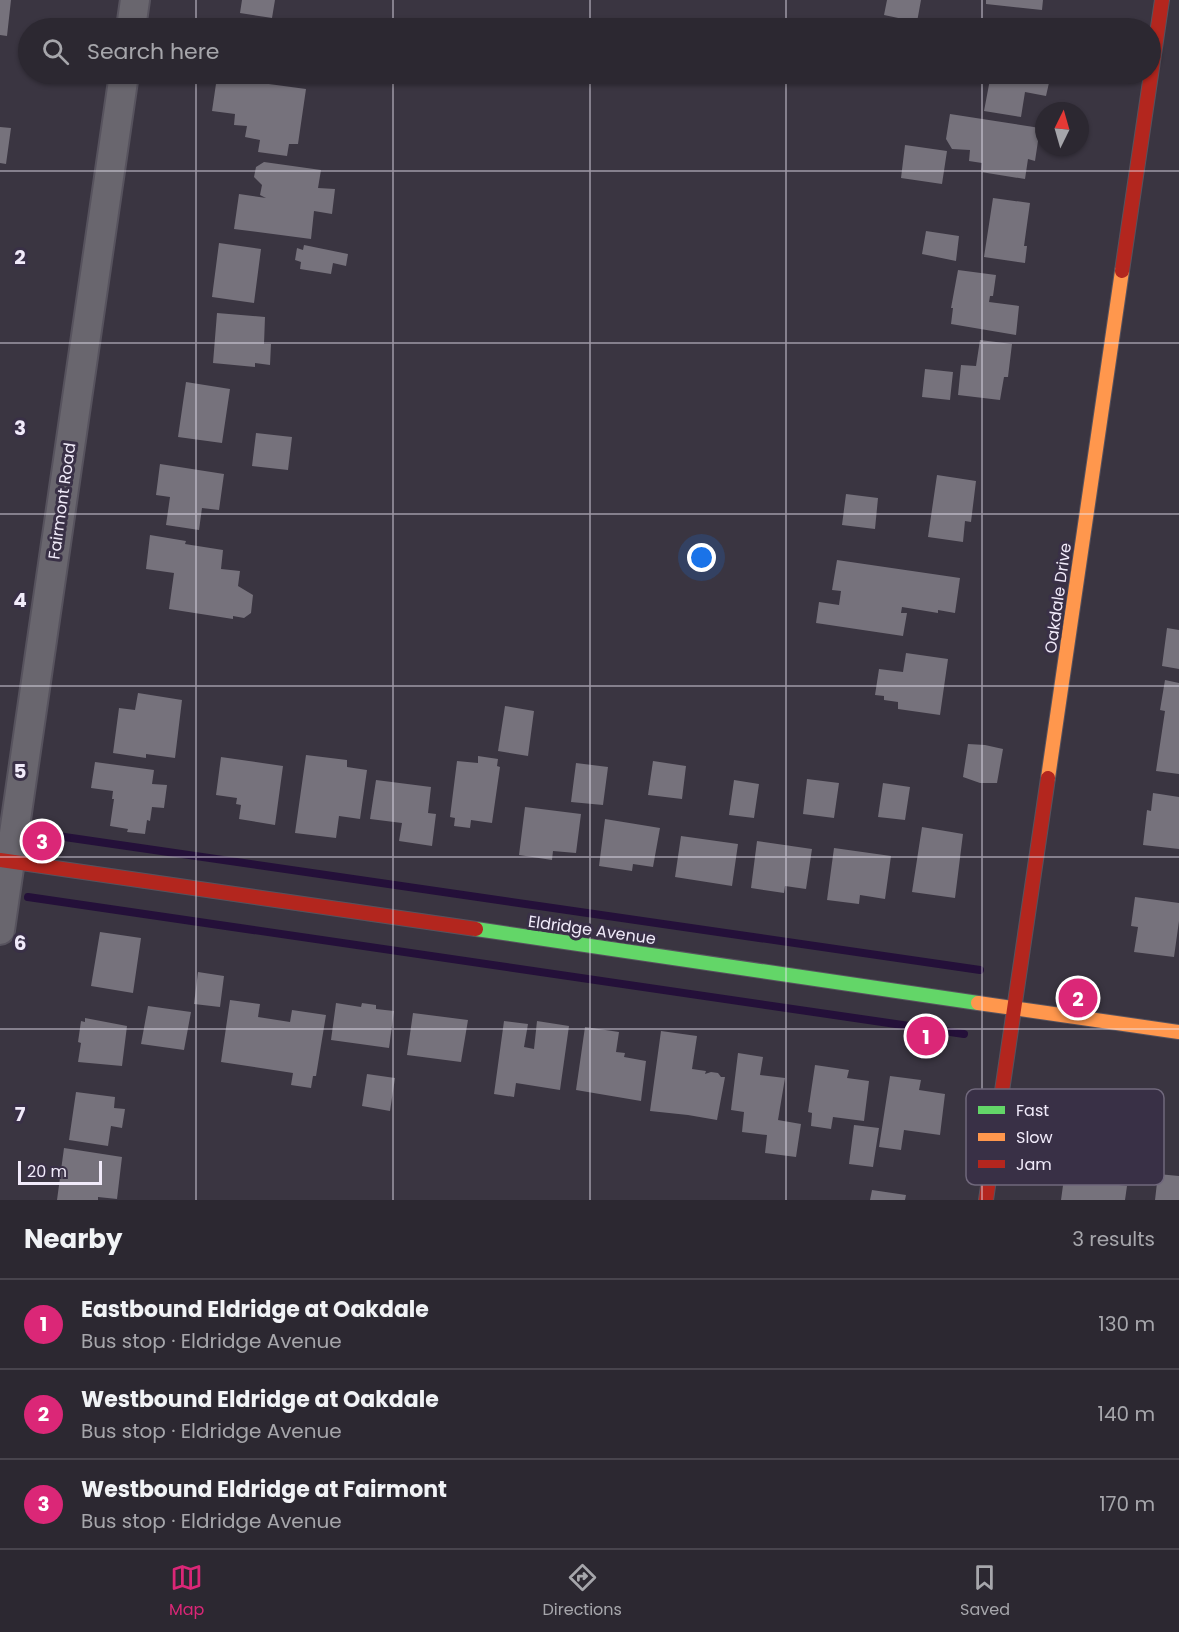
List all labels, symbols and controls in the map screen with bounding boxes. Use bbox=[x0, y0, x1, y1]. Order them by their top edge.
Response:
search box bbox=[18, 18, 1161, 84]
icon: search bbox=[39, 35, 72, 68]
text: Search here bbox=[87, 36, 220, 67]
north arrow bbox=[1035, 102, 1089, 156]
text: 2 bbox=[14, 243, 26, 271]
text: 3 bbox=[14, 414, 26, 442]
street label: Fairmont Road bbox=[42, 441, 82, 561]
street label: Oakdale Drive bbox=[1039, 541, 1077, 655]
your location bbox=[687, 543, 716, 572]
text: 4 bbox=[13, 586, 27, 614]
text: 5 bbox=[14, 757, 27, 785]
pin: 3 bbox=[22, 818, 62, 864]
street label: Eldridge Avenue bbox=[527, 910, 657, 950]
text: 6 bbox=[14, 929, 26, 957]
pin: 2 bbox=[1058, 976, 1098, 1020]
pin: 1 bbox=[906, 1014, 946, 1058]
legend bbox=[966, 1089, 1164, 1185]
text: Fast bbox=[1016, 1099, 1049, 1122]
text: 7 bbox=[15, 1100, 26, 1128]
text: Slow bbox=[1016, 1126, 1053, 1149]
text: Jam bbox=[1016, 1153, 1052, 1176]
scale bar bbox=[18, 1158, 102, 1186]
text: 20 m bbox=[27, 1160, 67, 1183]
text: Nearby bbox=[24, 1221, 122, 1257]
text: 3 results bbox=[1072, 1225, 1155, 1253]
text: Eastbound Eldridge at Oakdale bbox=[81, 1294, 429, 1325]
text: 1 bbox=[40, 1310, 47, 1338]
text: 130 m bbox=[1098, 1310, 1155, 1338]
text: Bus stop · Eldridge Avenue bbox=[81, 1327, 342, 1355]
text: Westbound Eldridge at Oakdale bbox=[81, 1384, 439, 1415]
text: 2 bbox=[38, 1400, 49, 1428]
text: 140 m bbox=[1098, 1400, 1155, 1428]
text: Bus stop · Eldridge Avenue bbox=[81, 1417, 342, 1445]
text: Westbound Eldridge at Fairmont bbox=[81, 1474, 447, 1505]
text: 3 bbox=[37, 1490, 50, 1518]
text: 170 m bbox=[1099, 1490, 1155, 1518]
text: Bus stop · Eldridge Avenue bbox=[81, 1507, 342, 1535]
tab: Map bbox=[169, 1561, 204, 1622]
tab: Directions bbox=[543, 1561, 622, 1622]
tab: Saved bbox=[960, 1561, 1010, 1622]

